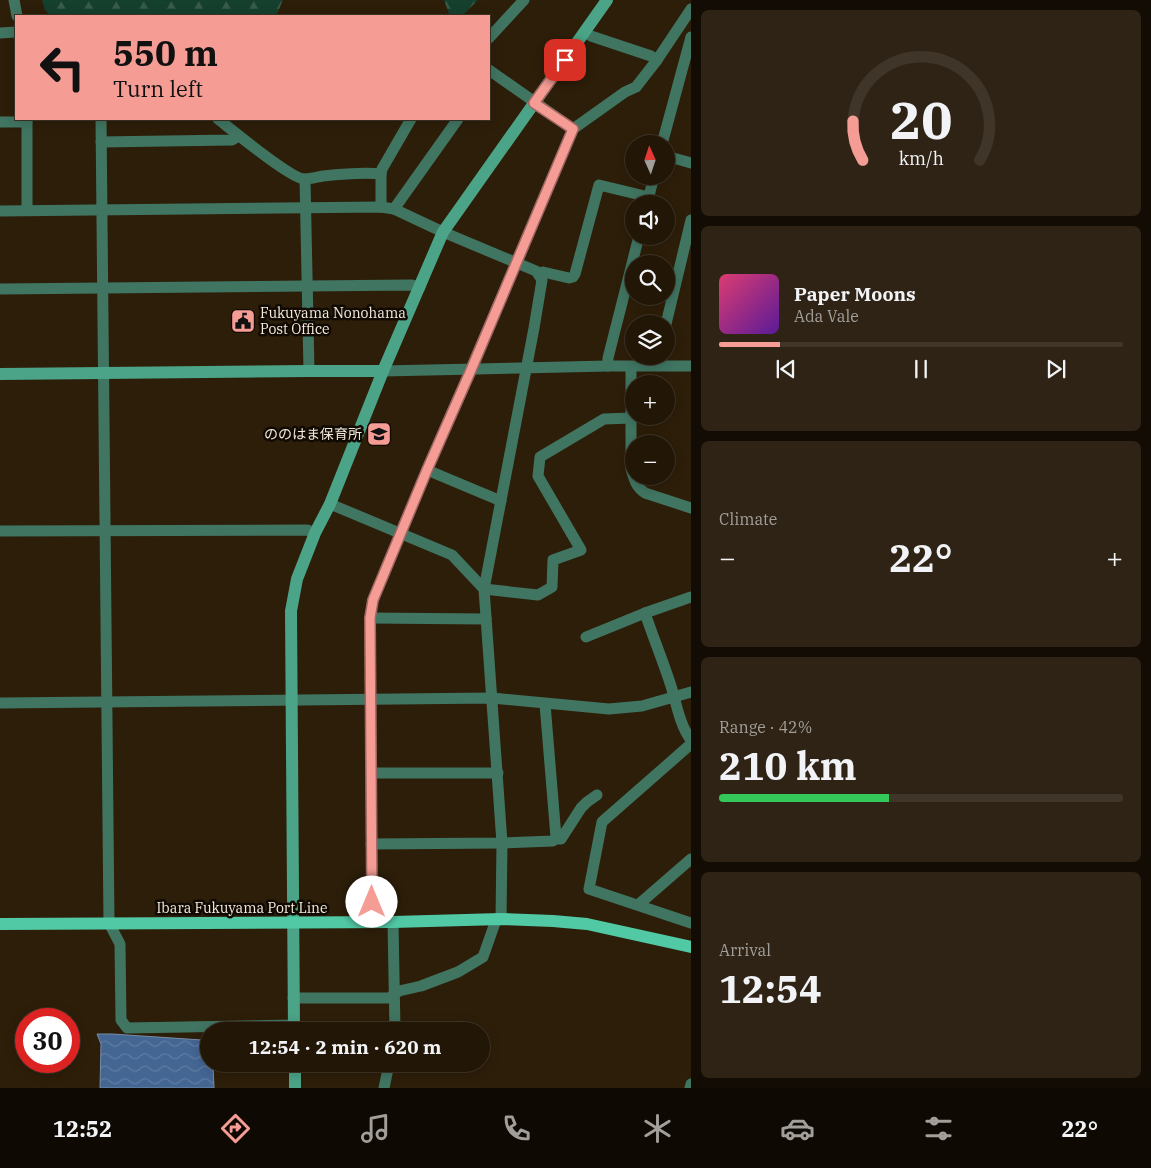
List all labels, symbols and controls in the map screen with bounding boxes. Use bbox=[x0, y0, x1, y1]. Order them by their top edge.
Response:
text: 550 m bbox=[113, 30, 218, 76]
icon: left bbox=[30, 35, 95, 100]
pin bbox=[544, 39, 586, 81]
icon: arrive bbox=[551, 46, 579, 74]
text: Turn left bbox=[113, 74, 203, 103]
text: 20 bbox=[890, 86, 952, 153]
north arrow bbox=[625, 135, 675, 185]
map controls bbox=[625, 135, 675, 485]
text: km/h bbox=[898, 147, 944, 170]
button: sound bbox=[625, 195, 675, 245]
button: search bbox=[625, 255, 675, 305]
text: Paper Moons bbox=[794, 282, 916, 306]
place label: Fukuyama Nonohama Post Office bbox=[260, 304, 406, 338]
text: Ada Vale bbox=[794, 306, 859, 326]
public building icon: Fukuyama Nonohama Post Office bbox=[230, 308, 256, 334]
button: layers bbox=[625, 315, 675, 365]
icon: previous bbox=[772, 355, 800, 383]
icon: pause bbox=[907, 355, 935, 383]
icon: next bbox=[1042, 355, 1070, 383]
button: + bbox=[625, 375, 675, 425]
school or university icon: ののはま保育所 bbox=[366, 421, 392, 447]
place label: ののはま保育所 bbox=[264, 425, 362, 443]
button: − bbox=[625, 435, 675, 485]
text: Climate bbox=[719, 509, 777, 529]
text: 22° bbox=[889, 533, 953, 582]
text: − bbox=[719, 539, 736, 576]
text: + bbox=[1106, 539, 1123, 576]
text: Range · 42% bbox=[719, 717, 812, 737]
text: 210 km bbox=[719, 741, 857, 790]
position arrow bbox=[345, 875, 397, 927]
street label: Ibara Fukuyama Port Line bbox=[156, 899, 328, 917]
text: Arrival bbox=[719, 940, 771, 960]
text: 12:54 bbox=[719, 964, 822, 1013]
speed limit sign: 30 bbox=[15, 1008, 80, 1073]
text: 12:54 · 2 min · 620 m bbox=[249, 1035, 441, 1059]
icon: directions bbox=[218, 1111, 253, 1146]
icon: music bbox=[358, 1111, 393, 1146]
icon: phone bbox=[499, 1111, 534, 1146]
icon: climate bbox=[640, 1111, 675, 1146]
icon: car bbox=[780, 1111, 815, 1146]
icon: filters bbox=[921, 1111, 956, 1146]
text: 12:52 bbox=[53, 1114, 112, 1143]
text: 22° bbox=[1061, 1114, 1098, 1143]

